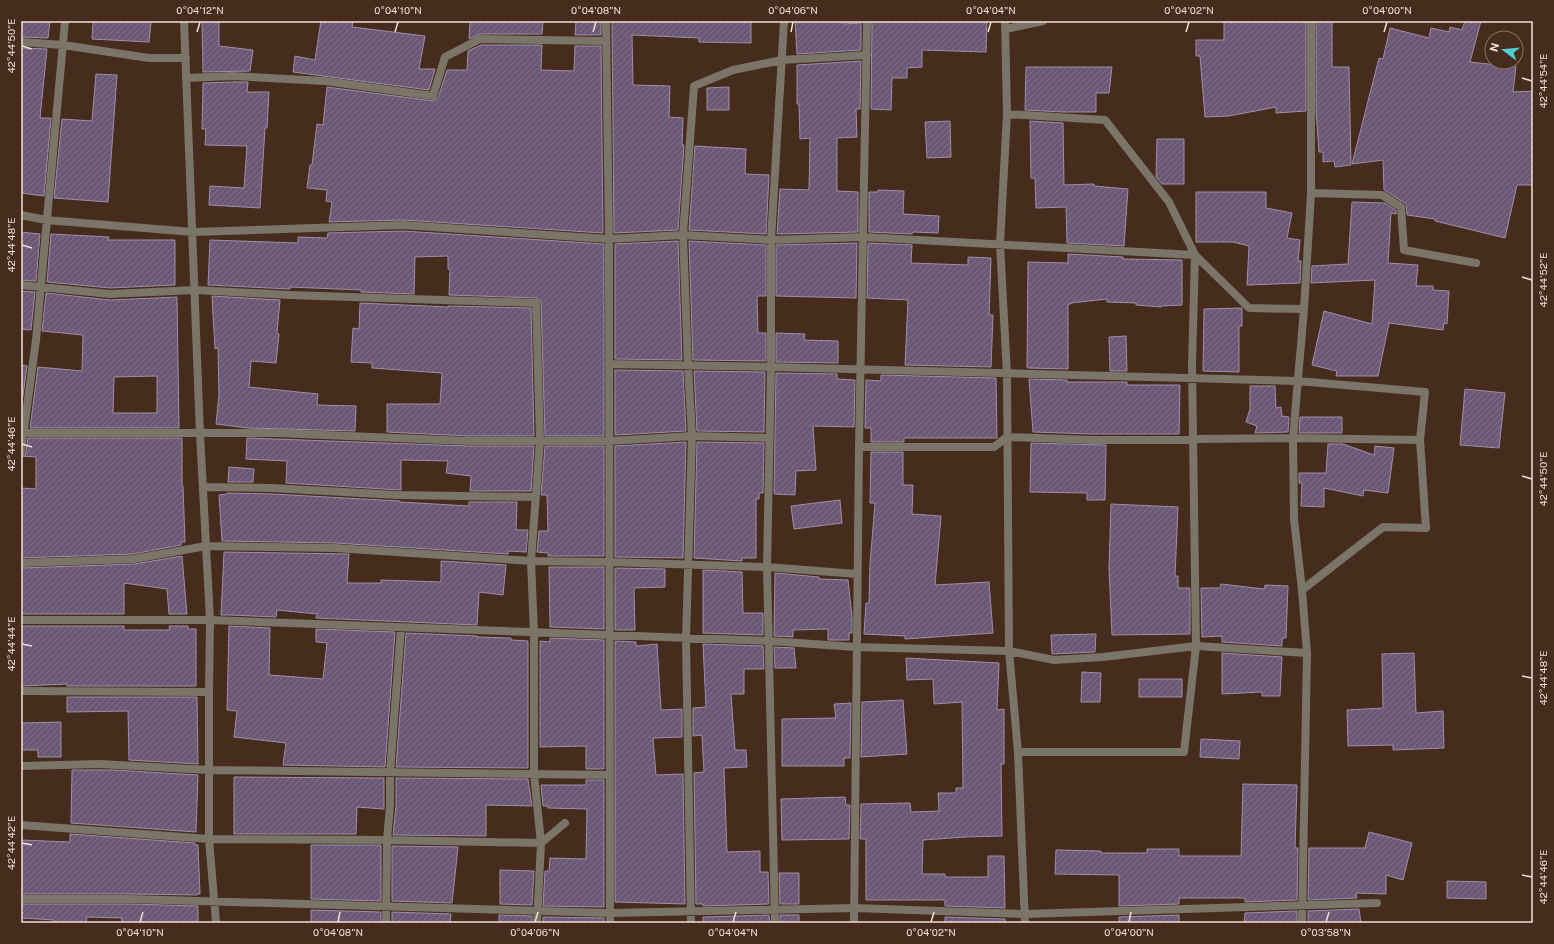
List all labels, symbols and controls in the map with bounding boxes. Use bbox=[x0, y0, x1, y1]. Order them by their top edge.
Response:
text: 0°04'12"N bbox=[176, 4, 224, 16]
text: 0°04'10"N bbox=[374, 4, 422, 16]
text: 0°04'08"N bbox=[571, 4, 621, 16]
text: 0°04'06"N bbox=[768, 4, 818, 16]
text: 0°04'04"N bbox=[966, 4, 1016, 16]
text: 0°04'02"N bbox=[1164, 4, 1214, 16]
text: 0°04'00"N bbox=[1362, 4, 1412, 16]
text: 42°44'50"E bbox=[5, 19, 17, 73]
north arrow bbox=[1484, 30, 1524, 70]
text: N bbox=[1487, 41, 1501, 53]
text: 42°44'54"E bbox=[1537, 53, 1549, 109]
text: 42°44'48"E bbox=[5, 217, 17, 273]
text: 42°44'52"E bbox=[1537, 253, 1549, 307]
text: 42°44'46"E bbox=[5, 417, 17, 471]
text: 42°44'50"E bbox=[1537, 452, 1549, 506]
text: 42°44'44"E bbox=[5, 617, 17, 671]
text: 42°44'48"E bbox=[1537, 650, 1549, 706]
text: 42°44'42"E bbox=[5, 816, 17, 870]
text: 42°44'46"E bbox=[1537, 850, 1549, 904]
text: 0°04'10"N bbox=[116, 926, 164, 938]
text: 0°04'08"N bbox=[313, 926, 363, 938]
text: 0°04'06"N bbox=[510, 926, 560, 938]
text: 0°04'04"N bbox=[708, 926, 758, 938]
text: 0°04'02"N bbox=[906, 926, 956, 938]
text: 0°04'00"N bbox=[1104, 926, 1154, 938]
text: 0°03'58"N bbox=[1301, 926, 1351, 938]

